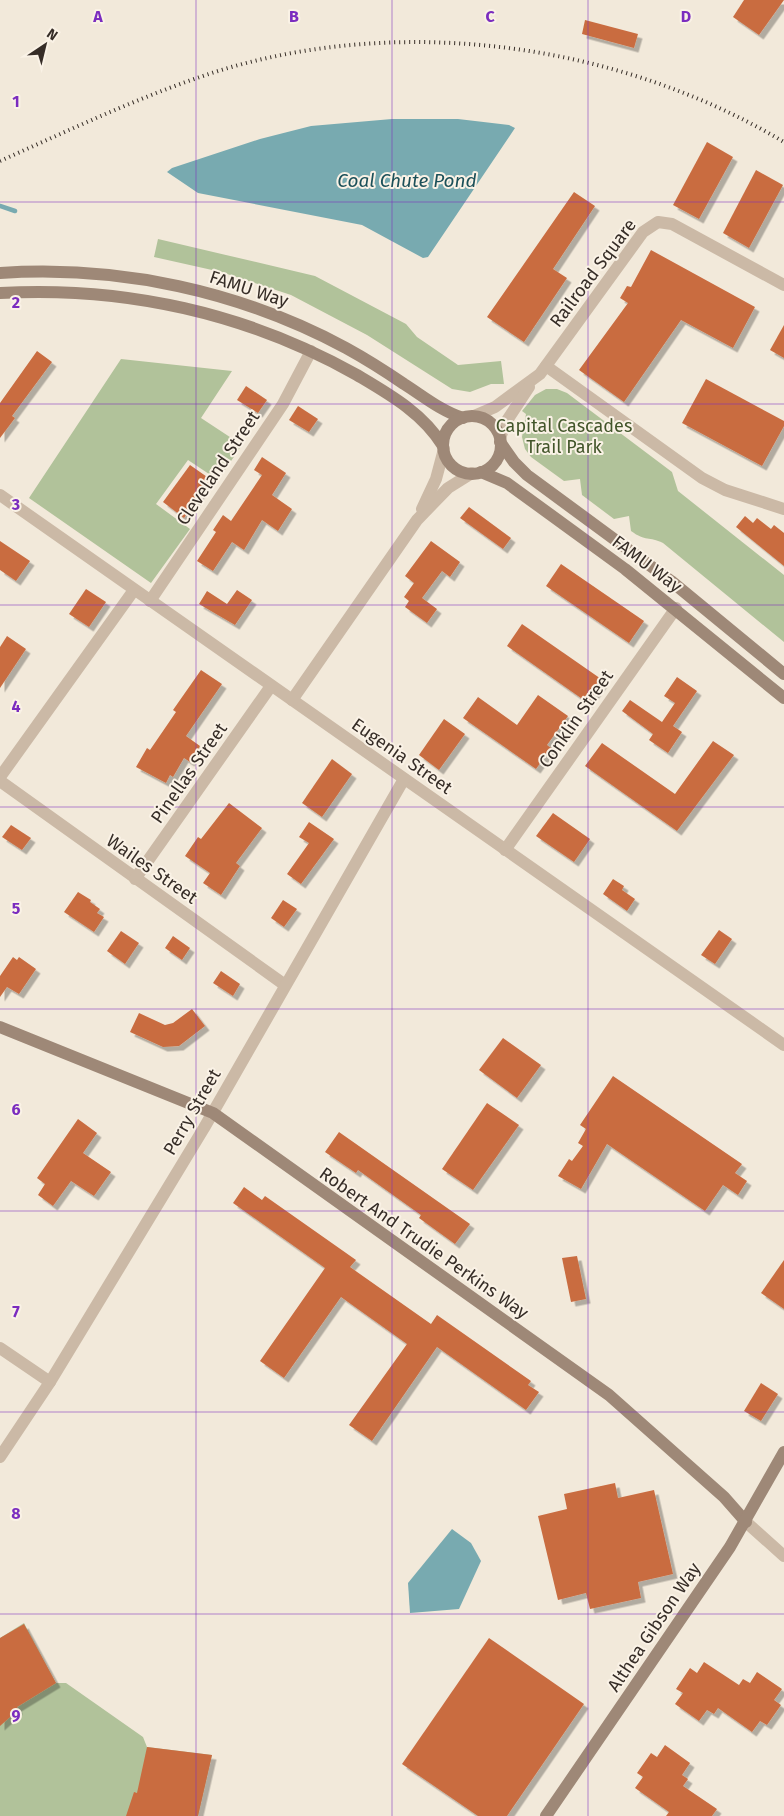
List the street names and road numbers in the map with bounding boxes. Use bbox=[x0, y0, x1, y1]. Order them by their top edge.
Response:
street label: Railroad Square bbox=[545, 214, 641, 332]
street label: FAMU Way bbox=[207, 266, 291, 312]
street label: Cleveland Street bbox=[172, 406, 265, 529]
street label: FAMU Way bbox=[608, 531, 686, 597]
street label: Conklin Street bbox=[534, 665, 618, 772]
street label: Eugenia Street bbox=[347, 713, 457, 799]
street label: Pinellas Street bbox=[146, 718, 232, 828]
street label: Wailes Street bbox=[102, 830, 202, 909]
street label: Perry Street bbox=[158, 1064, 226, 1159]
street label: Robert And Trudie Perkins Way bbox=[315, 1162, 533, 1324]
street label: Althea Gibson Way bbox=[603, 1558, 705, 1696]

